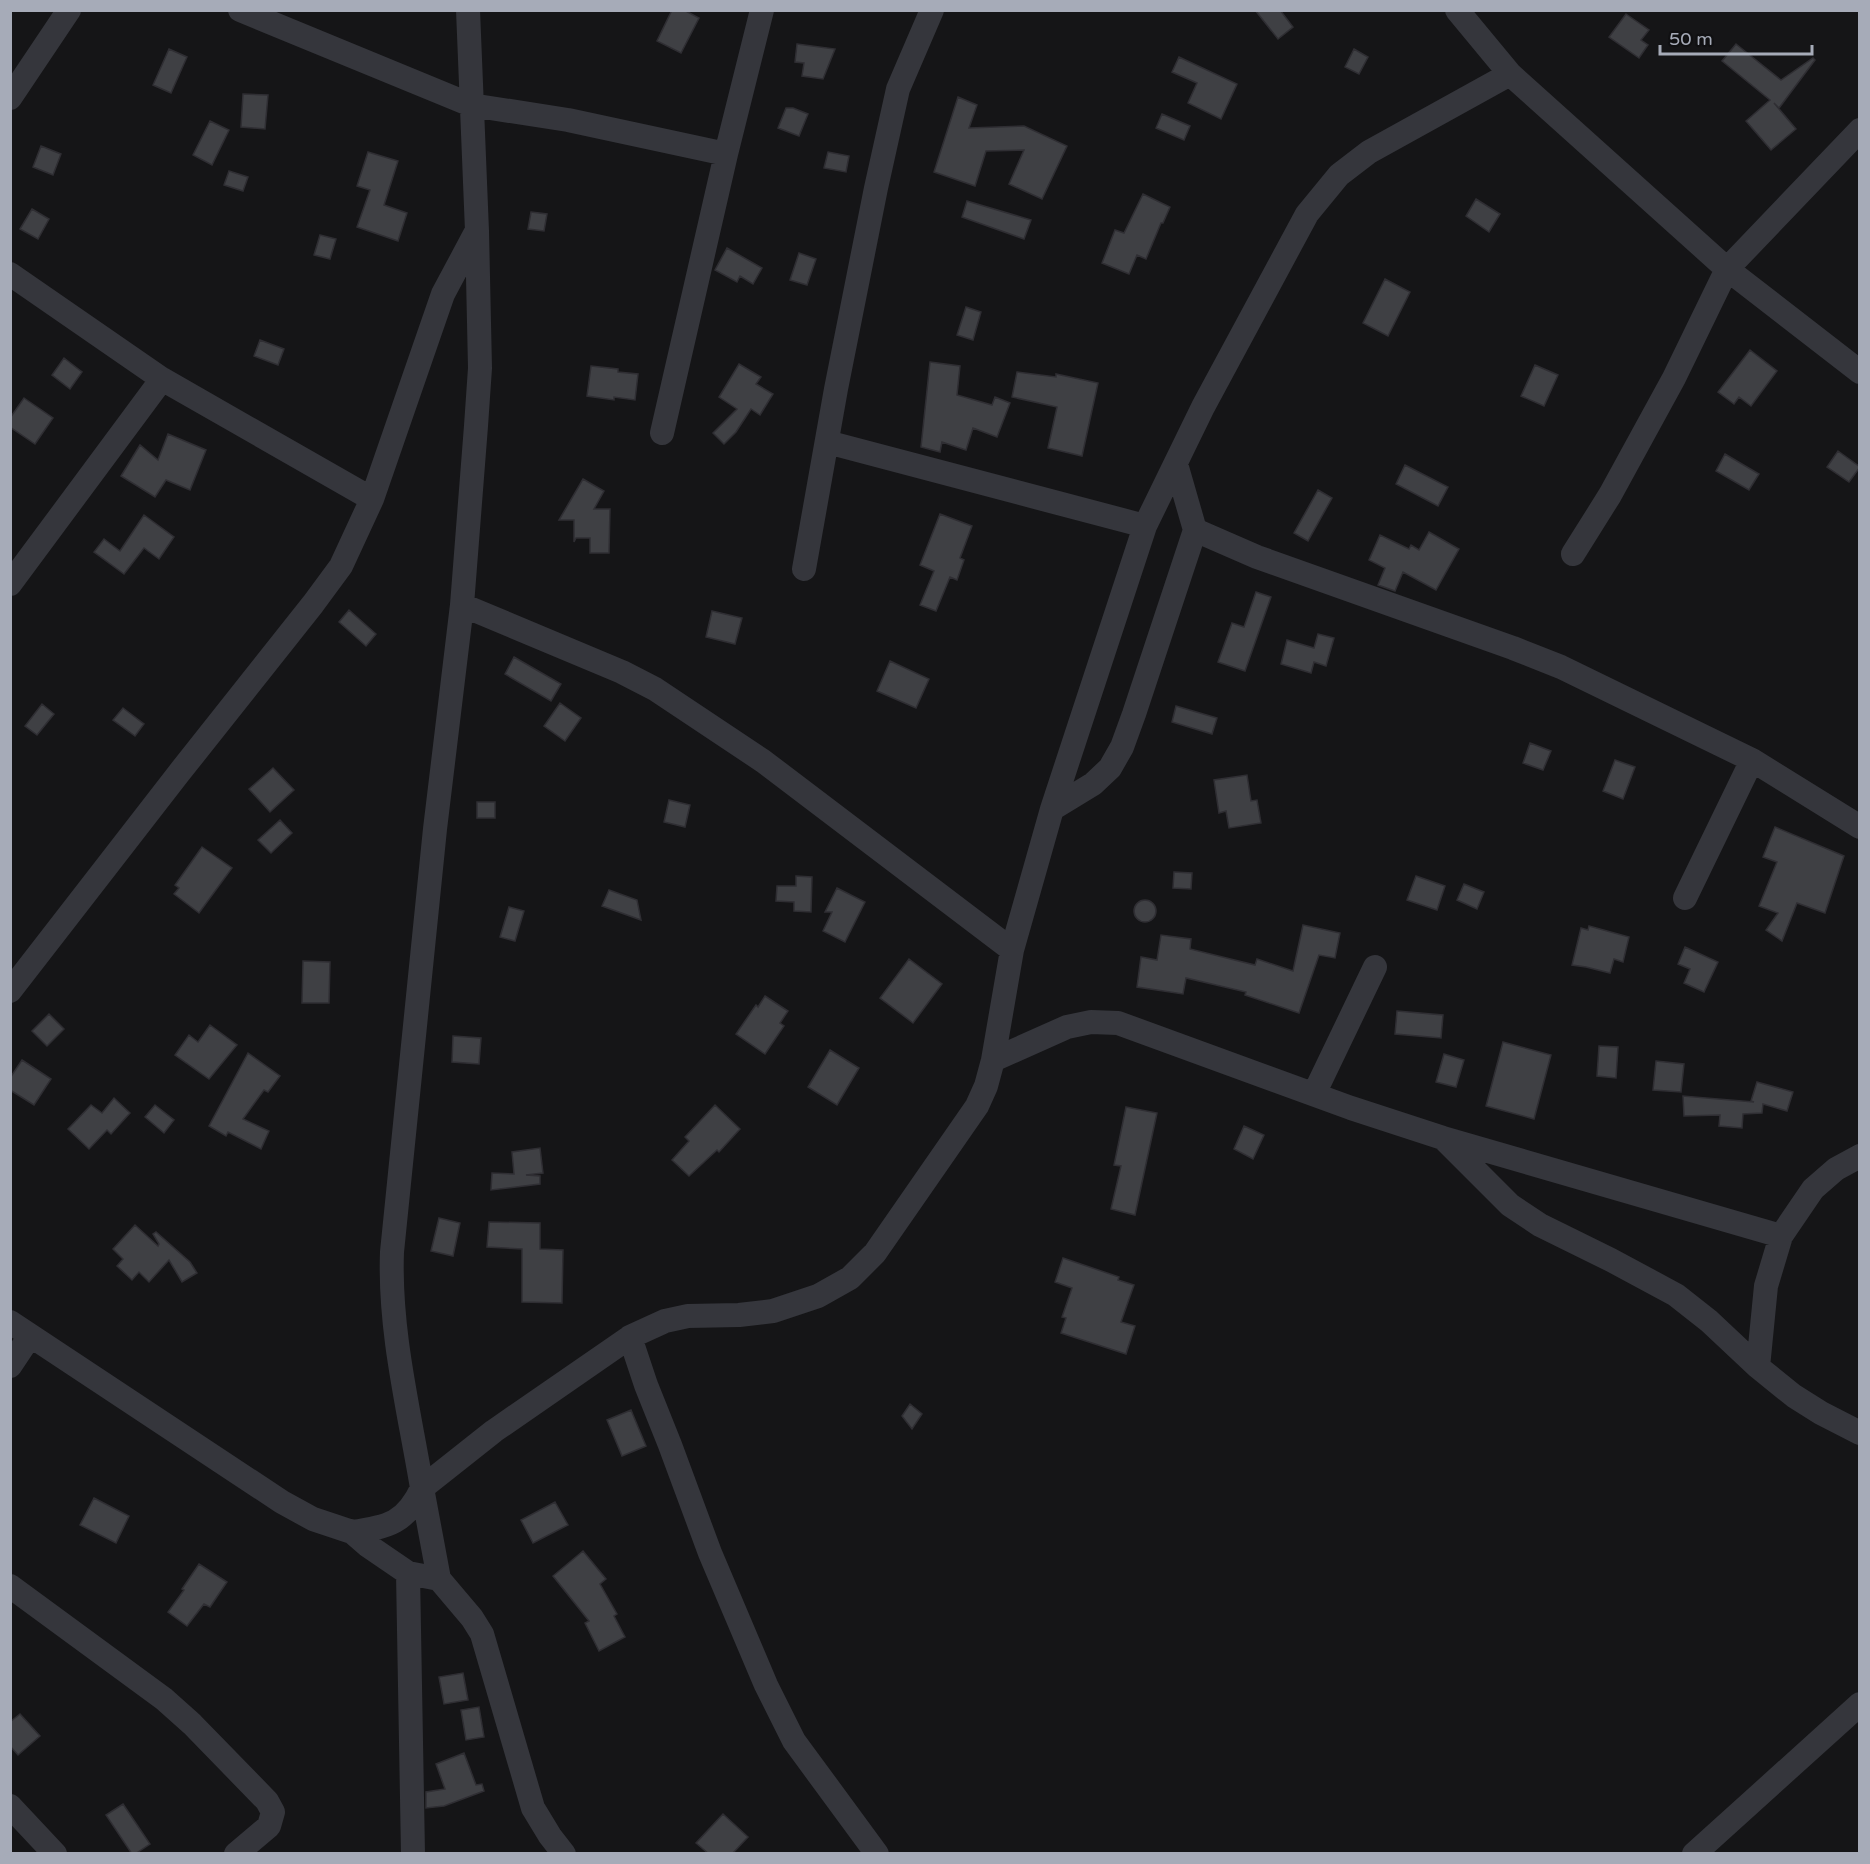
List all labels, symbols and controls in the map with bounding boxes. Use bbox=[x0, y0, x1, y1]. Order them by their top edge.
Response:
scale bar bbox=[1660, 18, 1812, 56]
text: 50 m bbox=[1669, 28, 1713, 50]

